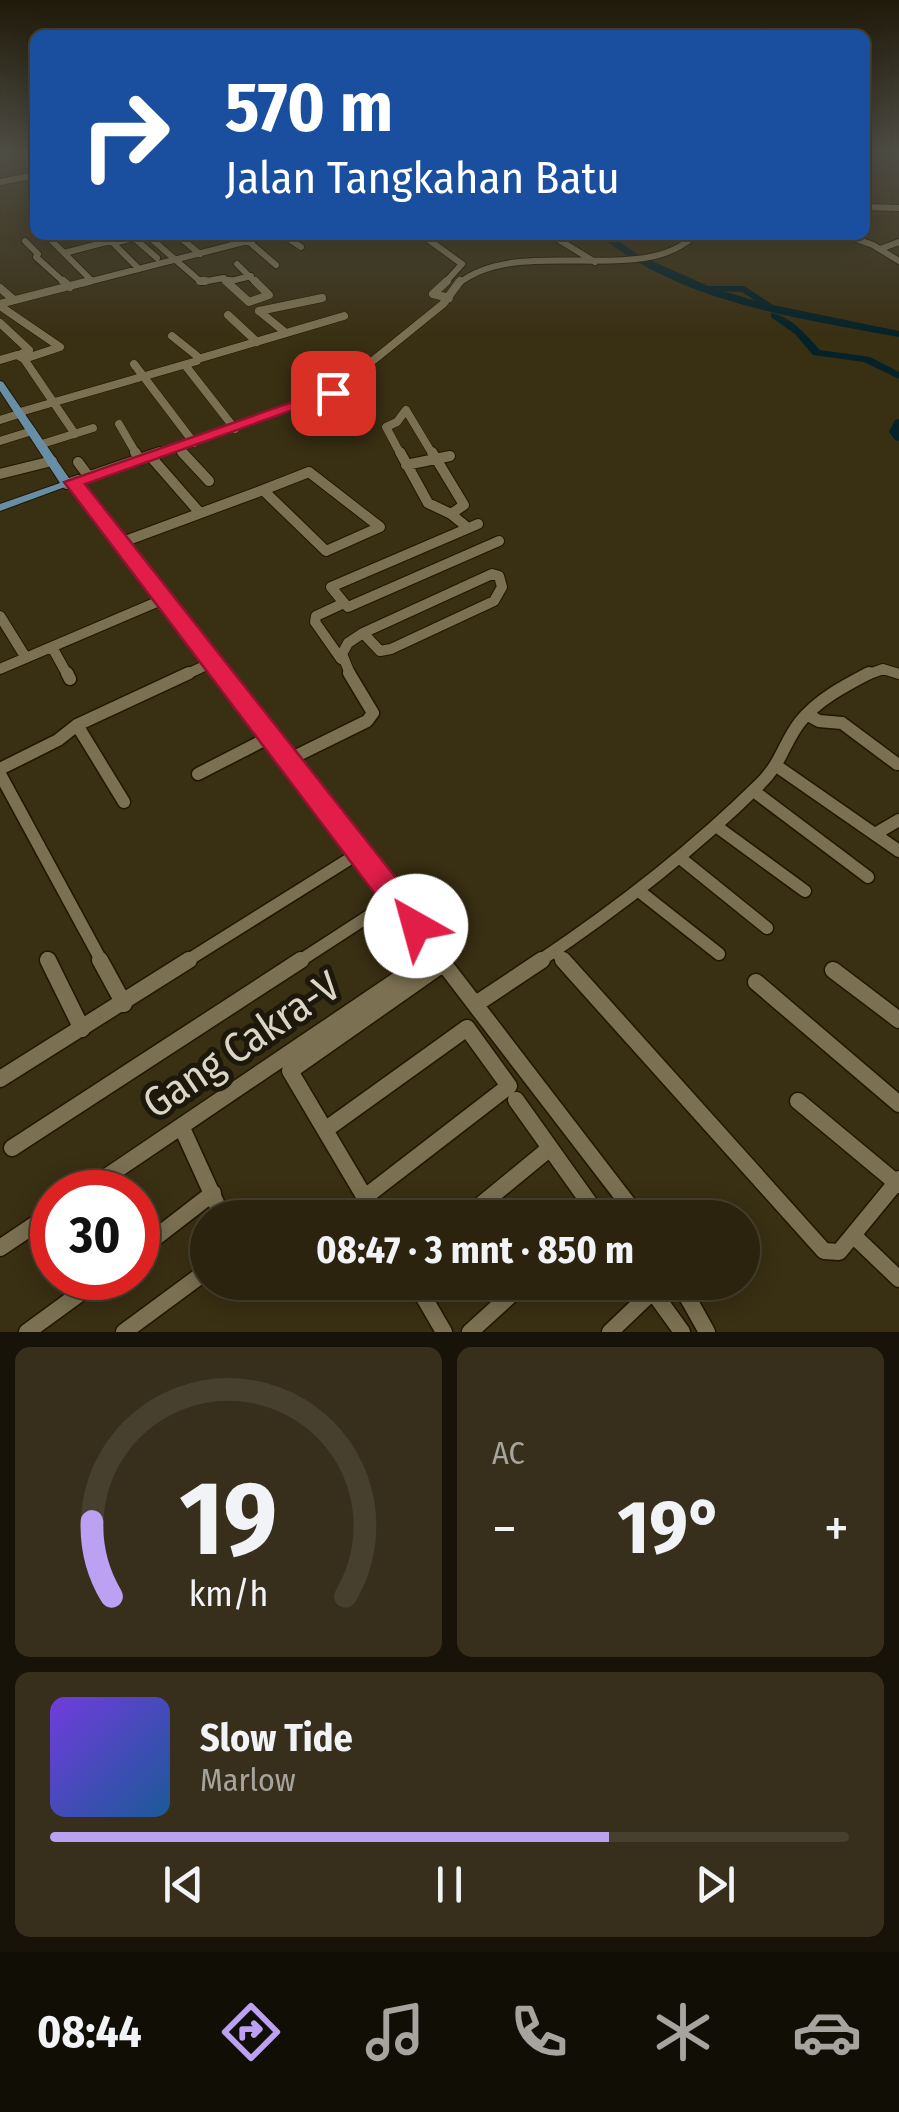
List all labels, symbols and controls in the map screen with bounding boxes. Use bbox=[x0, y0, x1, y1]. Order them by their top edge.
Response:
text: 570 m bbox=[225, 66, 393, 150]
icon: right bbox=[60, 70, 190, 200]
text: Jalan Tangkahan Batu bbox=[225, 151, 620, 205]
pin bbox=[291, 351, 376, 436]
icon: arrive bbox=[306, 366, 361, 421]
position arrow bbox=[364, 874, 468, 978]
street label: Gang Cakra-V bbox=[134, 960, 350, 1129]
speed limit sign: 30 bbox=[30, 1170, 160, 1300]
text: 08:47 · 3 mnt · 850 m bbox=[316, 1227, 634, 1273]
text: AC bbox=[492, 1434, 525, 1472]
text: 19 bbox=[180, 1457, 277, 1582]
text: 19° bbox=[618, 1483, 723, 1573]
text: − bbox=[492, 1496, 517, 1562]
text: + bbox=[824, 1496, 849, 1562]
text: km/h bbox=[189, 1573, 268, 1615]
text: Slow Tide bbox=[200, 1715, 353, 1761]
text: Marlow bbox=[200, 1761, 296, 1799]
icon: previous bbox=[156, 1857, 211, 1912]
icon: pause bbox=[422, 1857, 477, 1912]
icon: next bbox=[688, 1857, 743, 1912]
icon: directions bbox=[216, 1997, 286, 2067]
icon: music bbox=[360, 1997, 430, 2067]
icon: phone bbox=[504, 1997, 574, 2067]
icon: climate bbox=[648, 1997, 718, 2067]
icon: car bbox=[792, 1997, 862, 2067]
text: 08:44 bbox=[37, 2005, 142, 2059]

